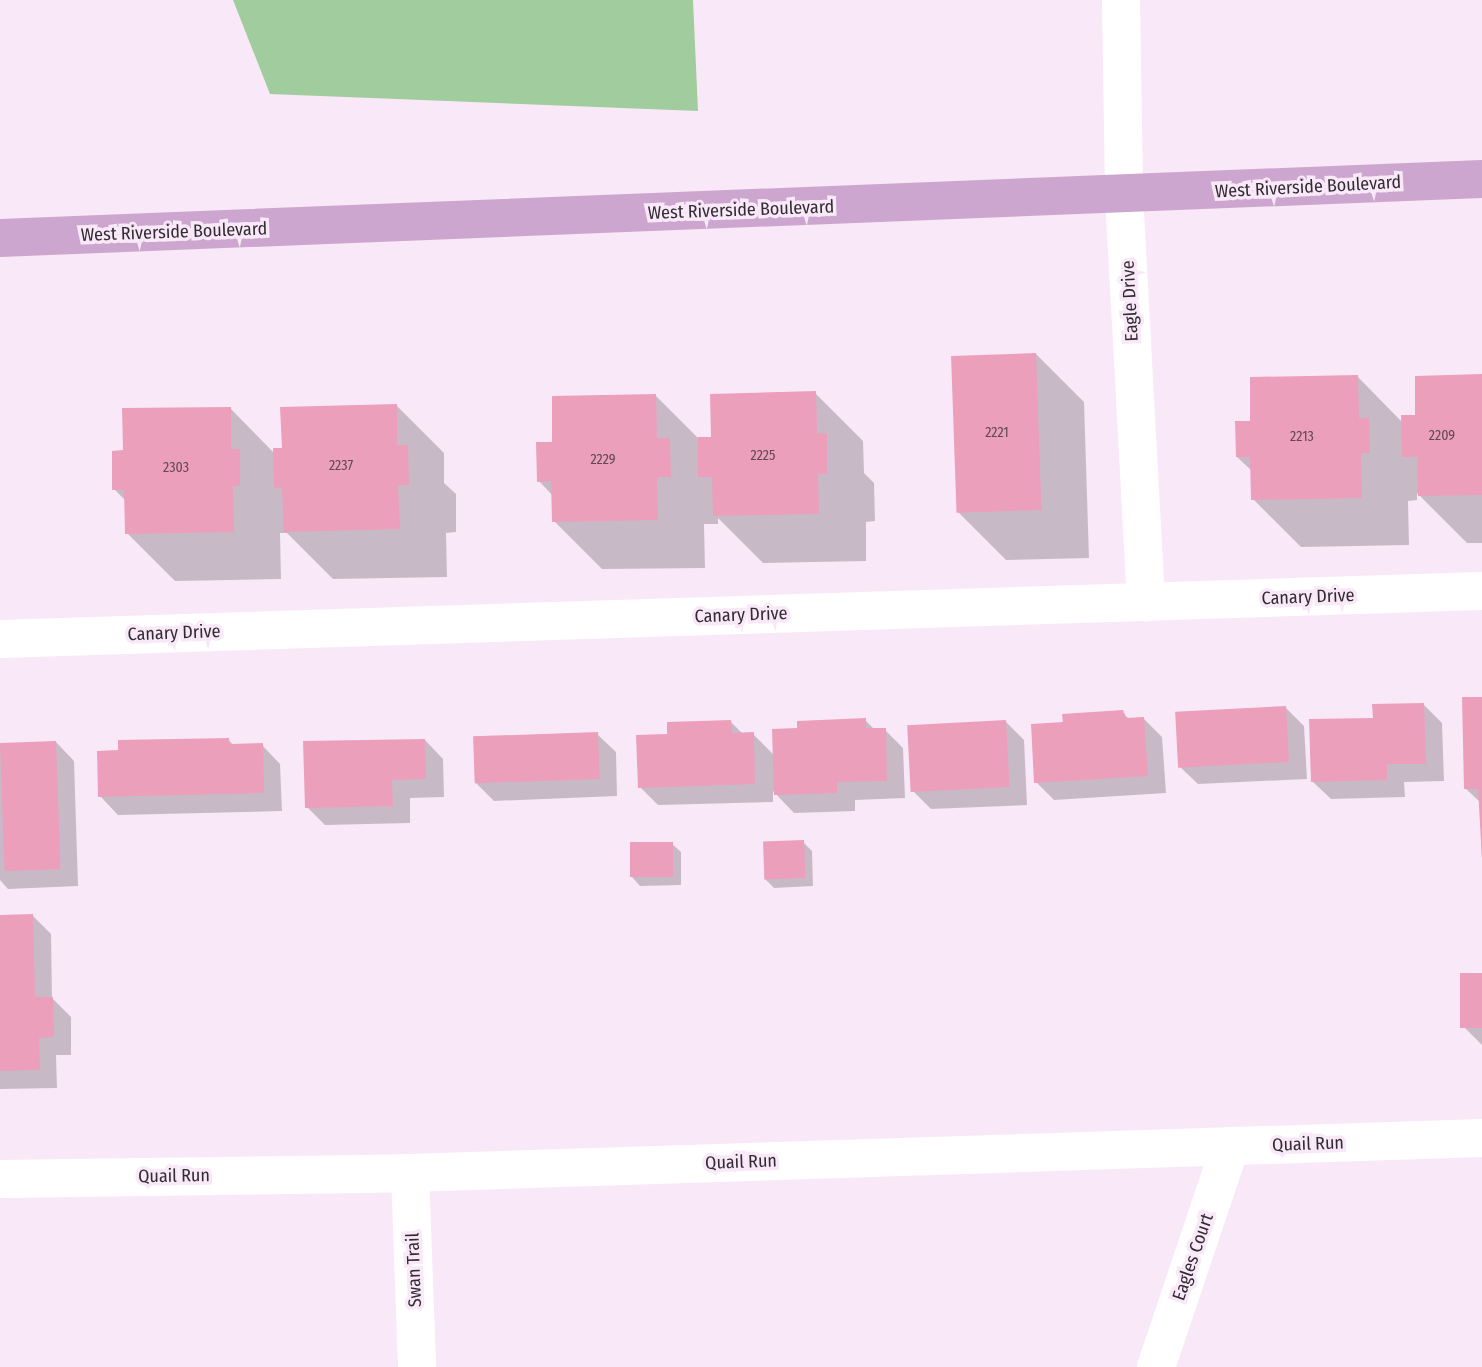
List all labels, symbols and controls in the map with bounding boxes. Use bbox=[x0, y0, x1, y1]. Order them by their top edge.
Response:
street label: West Riverside Boulevard bbox=[1214, 171, 1402, 203]
street label: West Riverside Boulevard bbox=[647, 196, 835, 224]
street label: West Riverside Boulevard bbox=[80, 218, 268, 246]
street label: Eagle Drive bbox=[1117, 260, 1143, 342]
house number: 2221 bbox=[985, 425, 1009, 441]
house number: 2209 bbox=[1429, 428, 1455, 444]
house number: 2213 bbox=[1290, 429, 1314, 445]
house number: 2225 bbox=[751, 448, 775, 464]
house number: 2229 bbox=[590, 452, 616, 468]
house number: 2237 bbox=[329, 458, 353, 474]
house number: 2303 bbox=[163, 460, 189, 476]
street label: Canary Drive bbox=[1261, 585, 1355, 609]
street label: Canary Drive bbox=[694, 603, 788, 627]
street label: Canary Drive bbox=[127, 621, 221, 645]
street label: Quail Run bbox=[1272, 1132, 1344, 1156]
street label: Quail Run bbox=[705, 1150, 777, 1174]
street label: Quail Run bbox=[138, 1165, 210, 1187]
street label: Eagles Court bbox=[1168, 1211, 1218, 1303]
street label: Swan Trail bbox=[402, 1232, 426, 1308]

